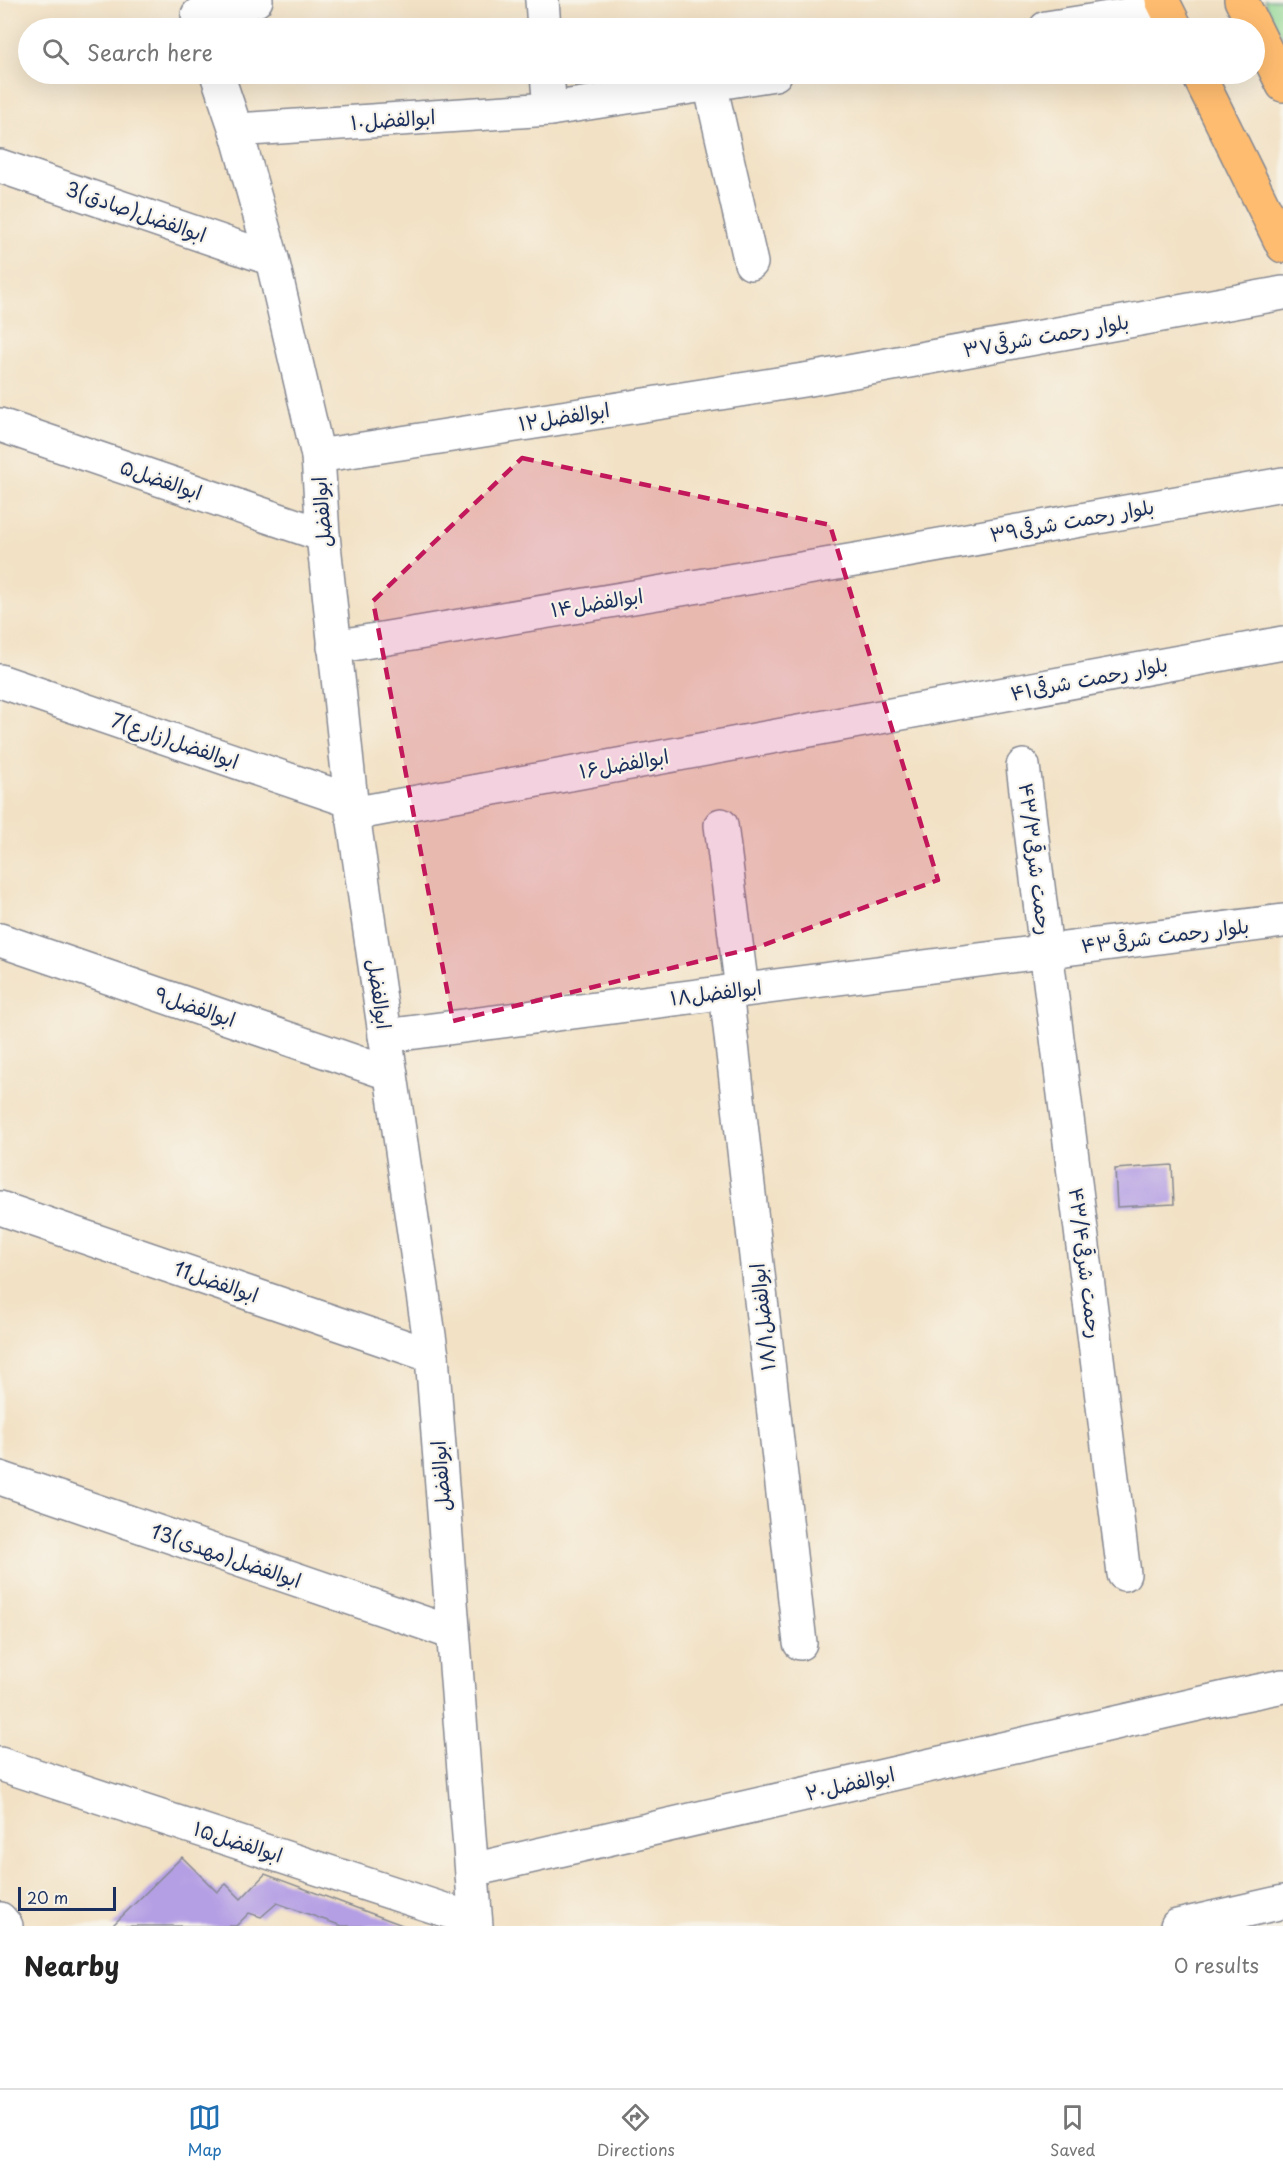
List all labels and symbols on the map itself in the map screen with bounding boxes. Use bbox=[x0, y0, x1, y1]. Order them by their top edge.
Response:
street label: ابوالفضل۱۰ bbox=[350, 101, 436, 137]
street label: 3ابوالفضل(صادق) bbox=[62, 173, 211, 249]
street label: بلوار رحمت شرقی۳۷ bbox=[960, 306, 1131, 364]
street label: ابوالفضل۱۲ bbox=[516, 394, 612, 438]
street label: ابوالفضل۵ bbox=[116, 451, 206, 507]
street label: ابوالفضل bbox=[304, 476, 338, 549]
street label: بلوار رحمت شرقی۳۹ bbox=[987, 491, 1156, 549]
street label: ابوالفضل۱۴ bbox=[548, 580, 645, 624]
street label: بلوار رحمت شرقی۴۱ bbox=[1007, 648, 1170, 708]
street label: 7ابوالفضل(زارع) bbox=[107, 704, 243, 776]
street label: ابوالفضل۱۶ bbox=[577, 740, 671, 786]
street label: ۴۳/۳رحمت شرقی bbox=[1012, 781, 1060, 937]
street label: بلوار رحمت شرقی۴۳ bbox=[1079, 910, 1251, 960]
street label: ابوالفضل bbox=[360, 957, 400, 1031]
street label: ابوالفضل۱۸ bbox=[668, 971, 764, 1013]
street label: ابوالفضل۹ bbox=[151, 978, 240, 1034]
street label: ۴۳/۴رحمت شرقی bbox=[1062, 1186, 1110, 1340]
street label: 11ابوالفضل bbox=[170, 1253, 263, 1310]
street label: ابوالفضل۱۸/۱ bbox=[741, 1262, 783, 1372]
street label: ابوالفضل bbox=[423, 1440, 457, 1513]
street label: 13ابوالفضل(مهدی) bbox=[147, 1515, 306, 1595]
street label: ابوالفضل۲۰ bbox=[802, 1758, 898, 1808]
street label: ابوالفضل۱۵ bbox=[190, 1813, 287, 1870]
scale bar bbox=[18, 1884, 116, 1912]

